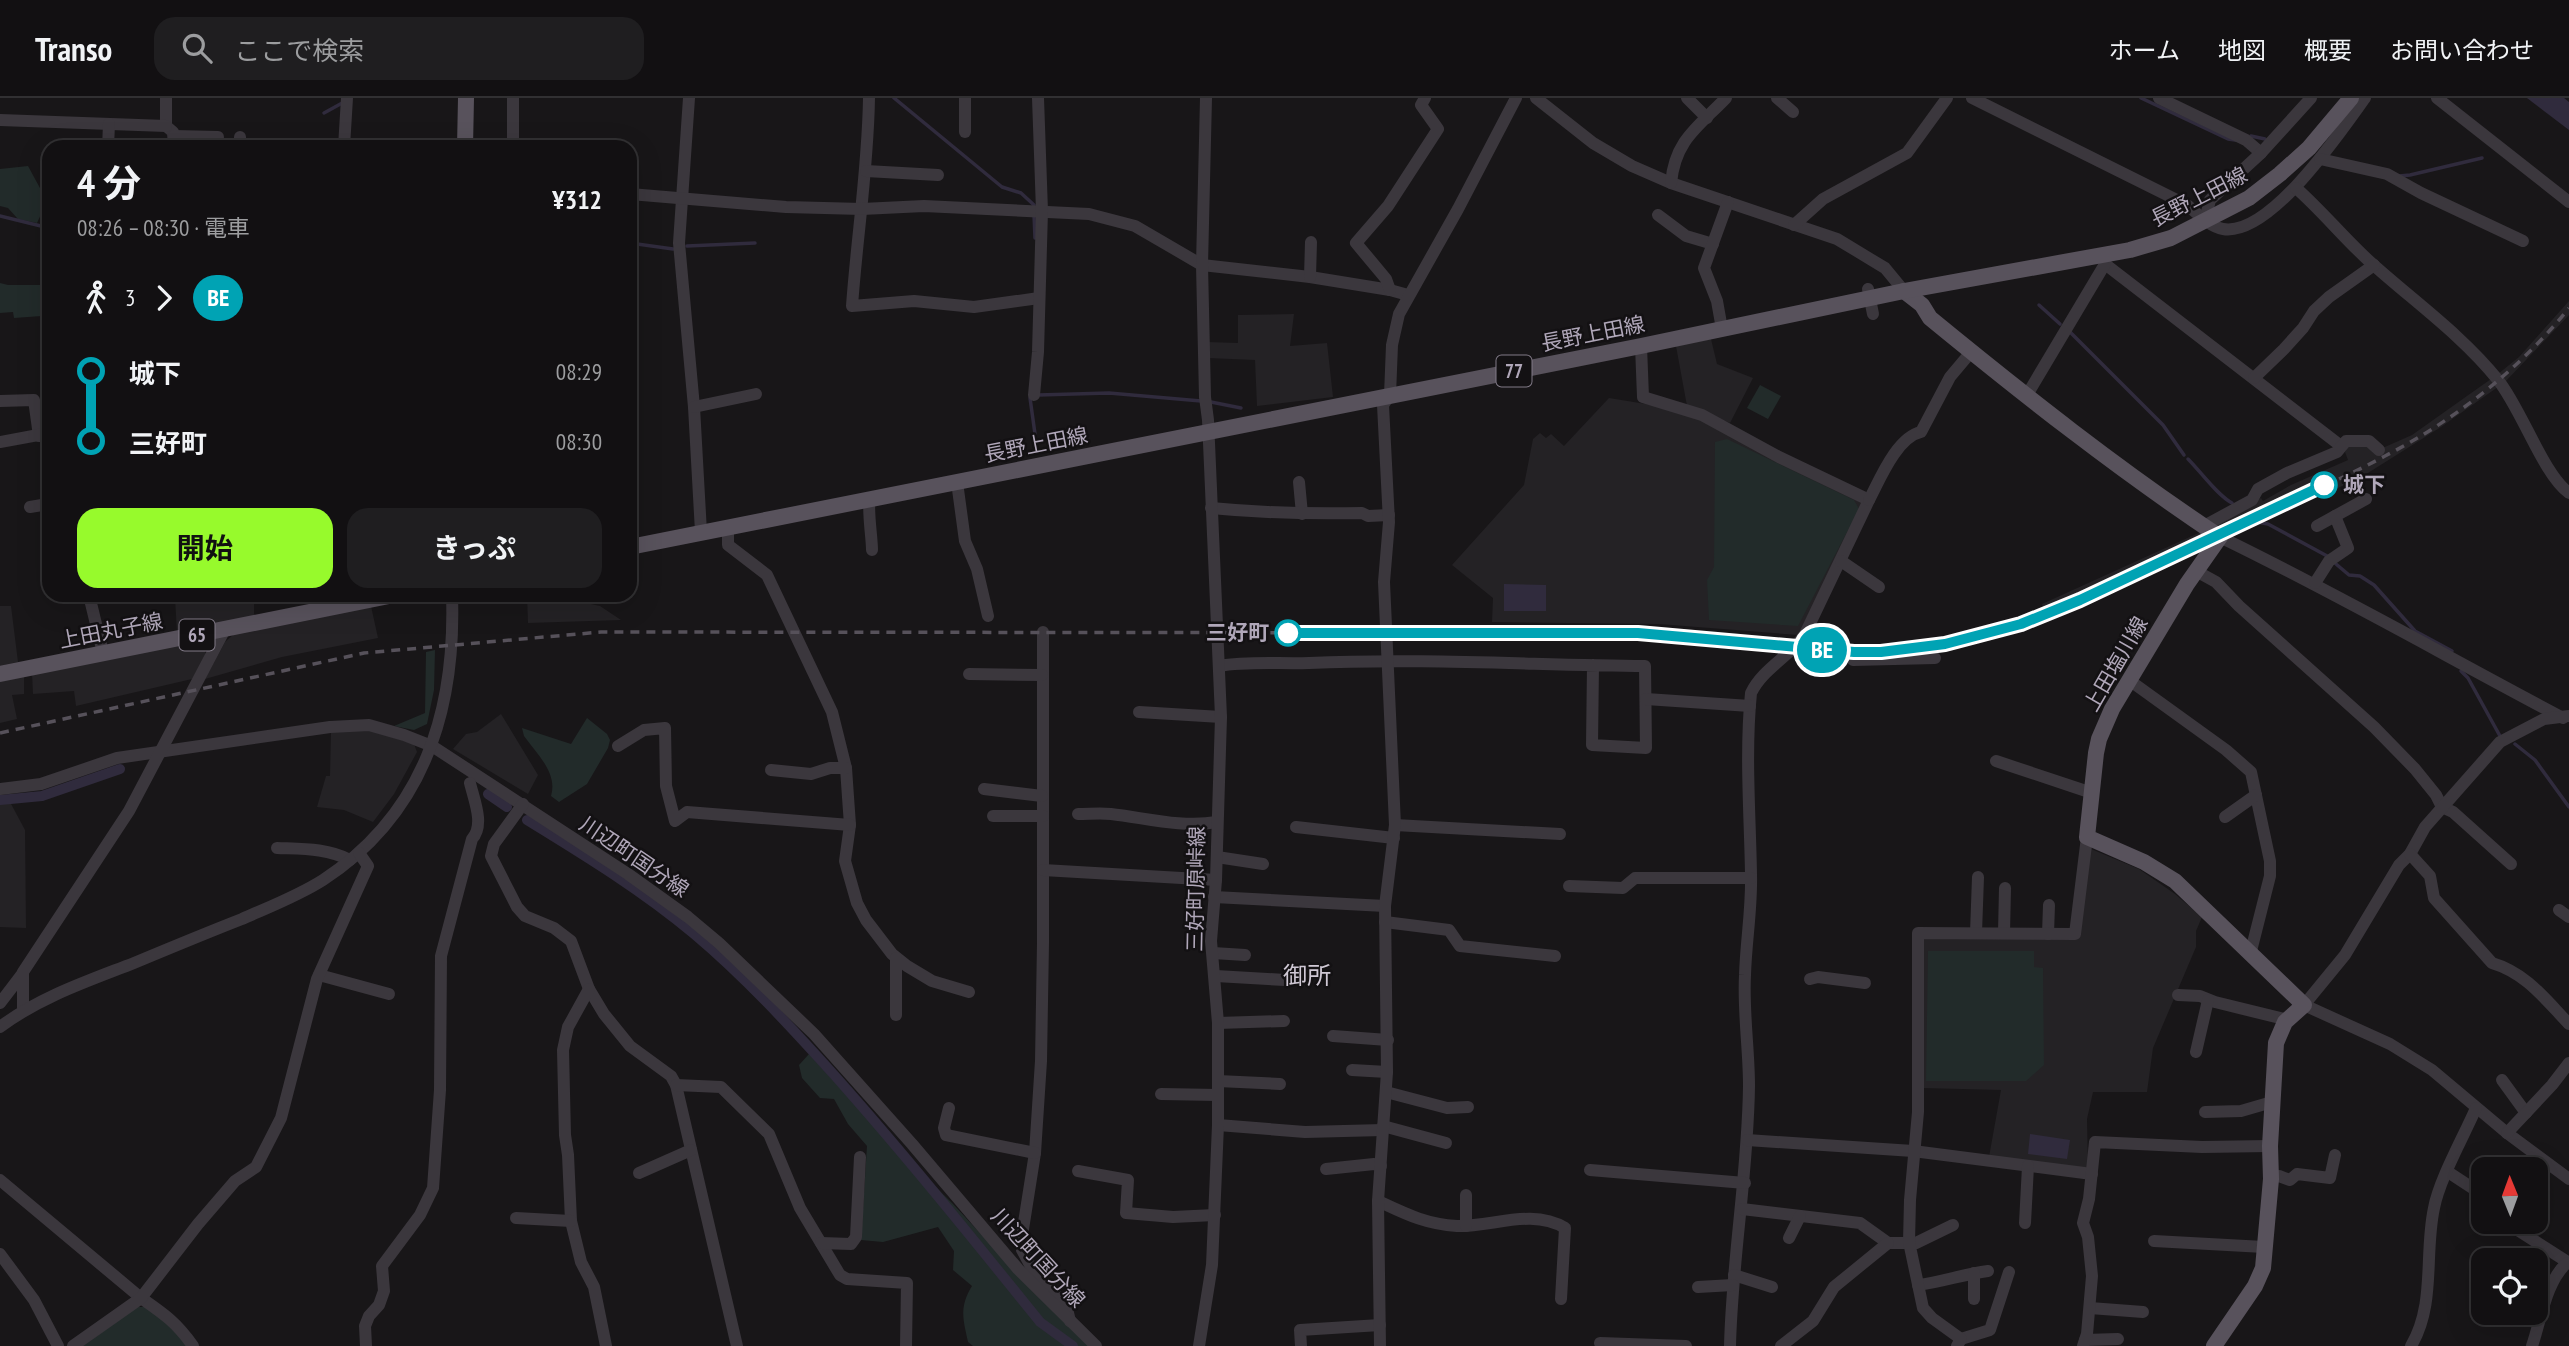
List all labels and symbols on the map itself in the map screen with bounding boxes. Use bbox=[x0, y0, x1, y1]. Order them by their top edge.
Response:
street label: 長野上田線 bbox=[2146, 161, 2252, 232]
street label: 長野上田線 bbox=[1539, 310, 1647, 357]
road number: 77 bbox=[1496, 356, 1532, 386]
street label: 長野上田線 bbox=[982, 421, 1090, 468]
place label: 城下 bbox=[2343, 471, 2385, 498]
marker: 城下 bbox=[2311, 472, 2337, 498]
street label: 上田丸子線 bbox=[57, 607, 165, 654]
street label: 上田塩川線 bbox=[2078, 612, 2154, 716]
place label: 三好町 bbox=[1206, 619, 1269, 646]
road number: 65 bbox=[180, 620, 214, 650]
marker: 三好町 bbox=[1275, 620, 1301, 646]
line badge: BE bbox=[1790, 627, 1854, 673]
street label: 川辺町国分線 bbox=[575, 810, 694, 903]
street label: 三好町原峠線 bbox=[1181, 826, 1210, 952]
district label: 御所 bbox=[1283, 960, 1331, 991]
north arrow bbox=[2471, 1157, 2548, 1234]
street label: 川辺町国分線 bbox=[986, 1202, 1091, 1313]

